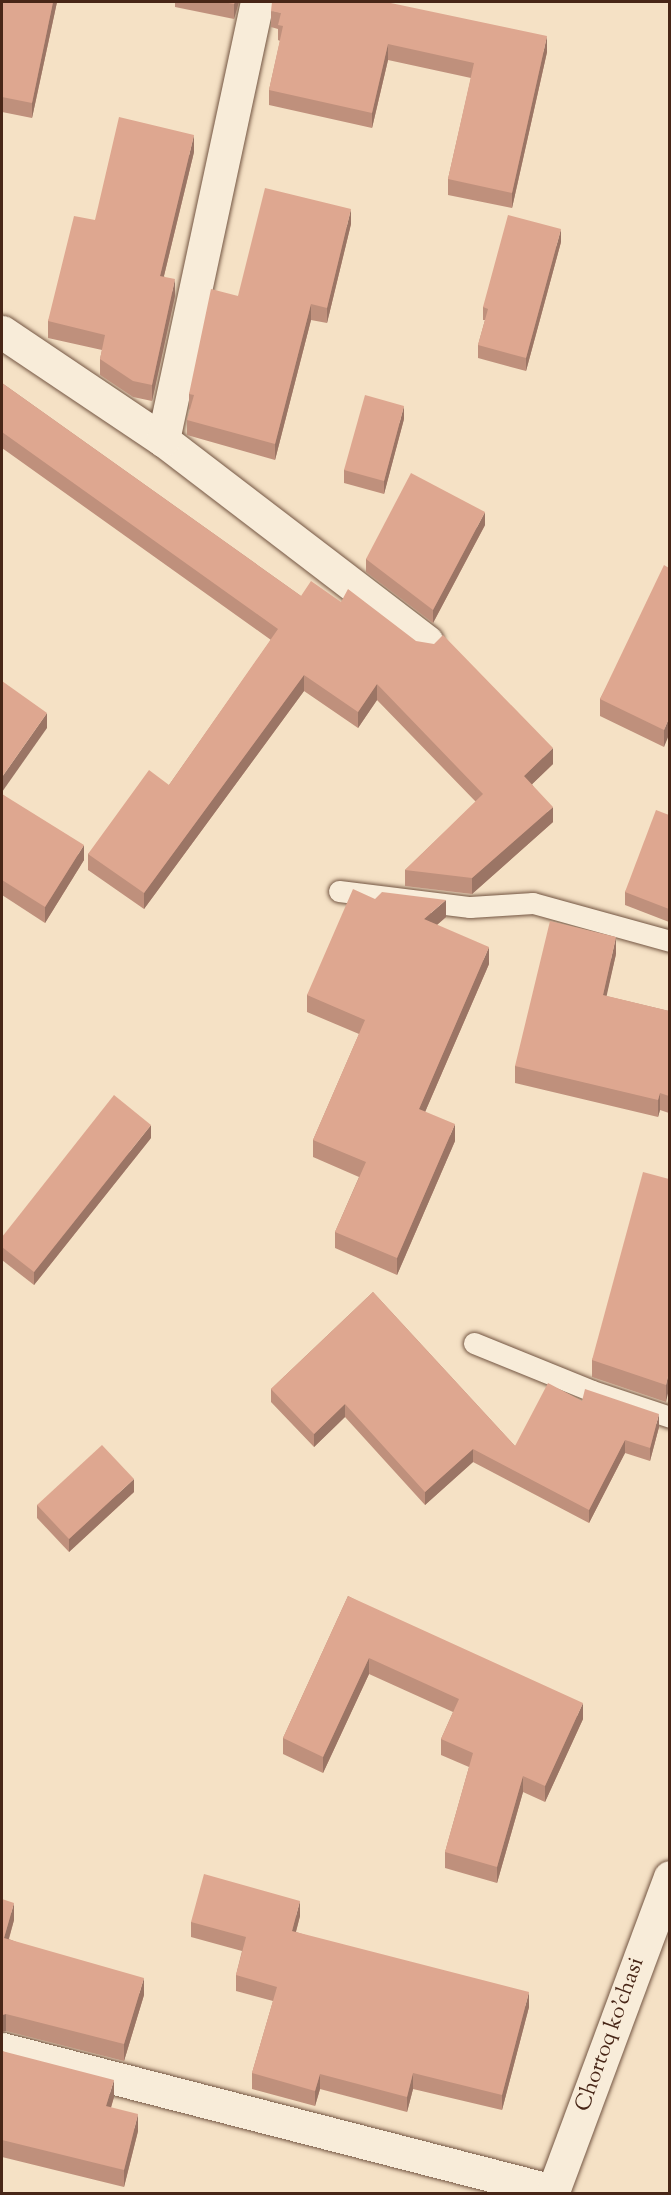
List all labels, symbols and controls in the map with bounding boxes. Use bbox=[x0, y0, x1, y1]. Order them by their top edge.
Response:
street label: Chortoq ko'chasi bbox=[571, 1954, 651, 2116]

